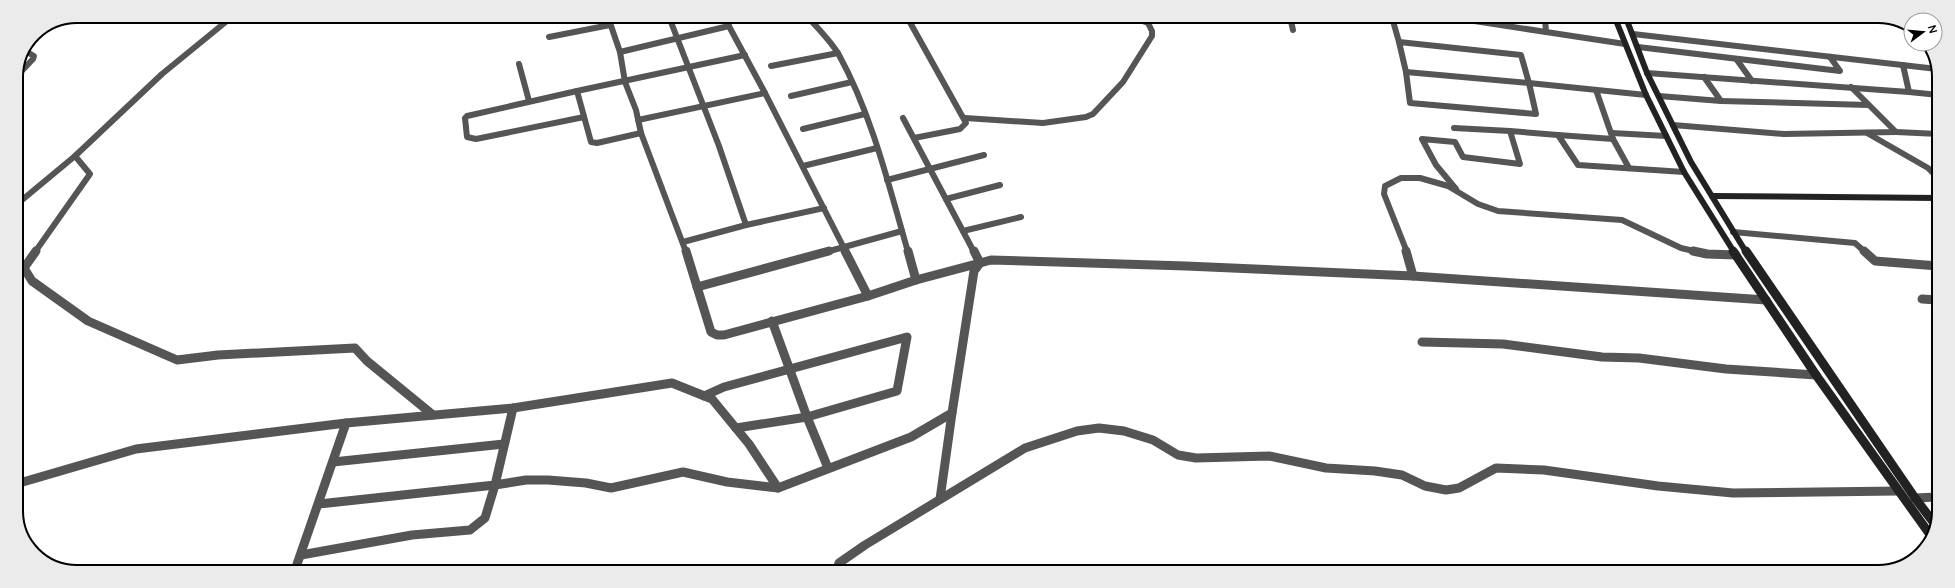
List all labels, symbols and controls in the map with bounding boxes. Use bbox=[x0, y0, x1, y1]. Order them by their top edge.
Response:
north arrow bbox=[1903, 12, 1943, 52]
text: N bbox=[1925, 23, 1941, 35]

